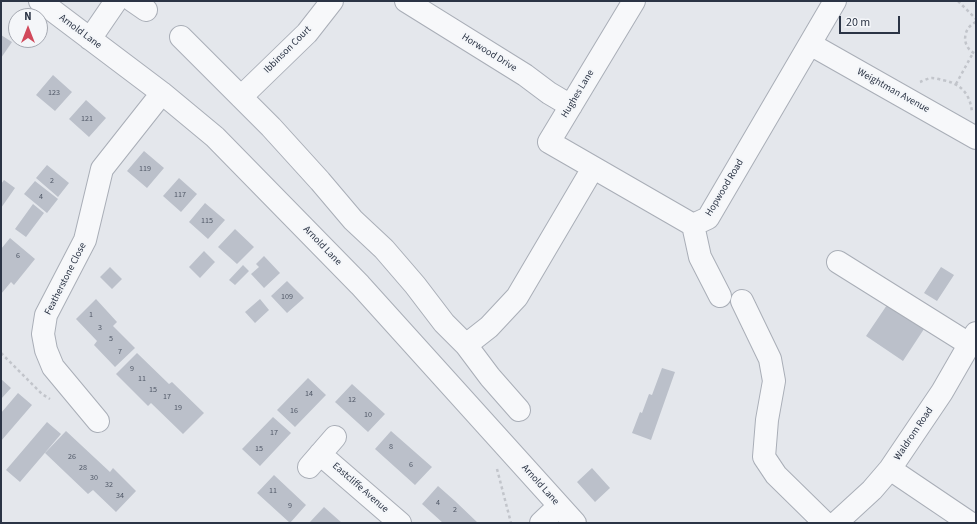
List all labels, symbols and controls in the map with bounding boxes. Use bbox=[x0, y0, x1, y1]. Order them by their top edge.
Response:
north arrow bbox=[8, 8, 48, 48]
scale bar bbox=[841, 8, 902, 34]
text: N bbox=[24, 9, 32, 24]
street label: Arnold Lane bbox=[56, 12, 104, 52]
text: 20 m bbox=[846, 14, 870, 31]
street label: Ibbinson Court bbox=[262, 24, 314, 76]
street label: Horwood Drive bbox=[459, 31, 519, 75]
street label: Weightman Avenue bbox=[855, 66, 931, 116]
street label: Hughes Lane bbox=[559, 68, 597, 120]
house number: 123 bbox=[48, 88, 60, 98]
house number: 121 bbox=[81, 114, 93, 124]
street label: Hopwood Road bbox=[703, 157, 747, 219]
house number: 119 bbox=[139, 164, 151, 174]
house number: 2 bbox=[50, 176, 54, 186]
house number: 117 bbox=[174, 190, 186, 200]
house number: 4 bbox=[39, 192, 43, 202]
house number: 115 bbox=[201, 216, 213, 226]
street label: Arnold Lane bbox=[300, 224, 344, 268]
street label: Featherstone Close bbox=[43, 241, 89, 317]
house number: 6 bbox=[16, 251, 20, 261]
house number: 109 bbox=[281, 292, 293, 302]
house number: 1 bbox=[89, 310, 93, 320]
house number: 3 bbox=[98, 323, 102, 333]
house number: 5 bbox=[109, 334, 113, 344]
house number: 7 bbox=[118, 347, 122, 357]
house number: 9 bbox=[130, 364, 134, 374]
house number: 11 bbox=[138, 374, 146, 384]
house number: 15 bbox=[149, 385, 157, 395]
house number: 14 bbox=[305, 389, 313, 399]
house number: 17 bbox=[163, 392, 171, 402]
house number: 12 bbox=[348, 395, 356, 405]
house number: 19 bbox=[174, 403, 182, 413]
street label: Waldrom Road bbox=[892, 405, 936, 463]
house number: 16 bbox=[290, 406, 298, 416]
house number: 10 bbox=[364, 410, 372, 420]
house number: 17 bbox=[270, 428, 278, 438]
house number: 8 bbox=[389, 442, 393, 452]
house number: 15 bbox=[255, 444, 263, 454]
house number: 26 bbox=[68, 452, 76, 462]
street label: Eastcliffe Avenue bbox=[329, 460, 391, 516]
house number: 6 bbox=[409, 460, 413, 470]
street label: Arnold Lane bbox=[519, 462, 561, 508]
house number: 28 bbox=[79, 463, 87, 473]
house number: 30 bbox=[90, 473, 98, 483]
house number: 32 bbox=[105, 480, 113, 490]
house number: 11 bbox=[269, 486, 277, 496]
house number: 34 bbox=[116, 491, 124, 501]
house number: 4 bbox=[436, 498, 440, 508]
house number: 9 bbox=[288, 501, 292, 511]
house number: 2 bbox=[453, 505, 457, 515]

